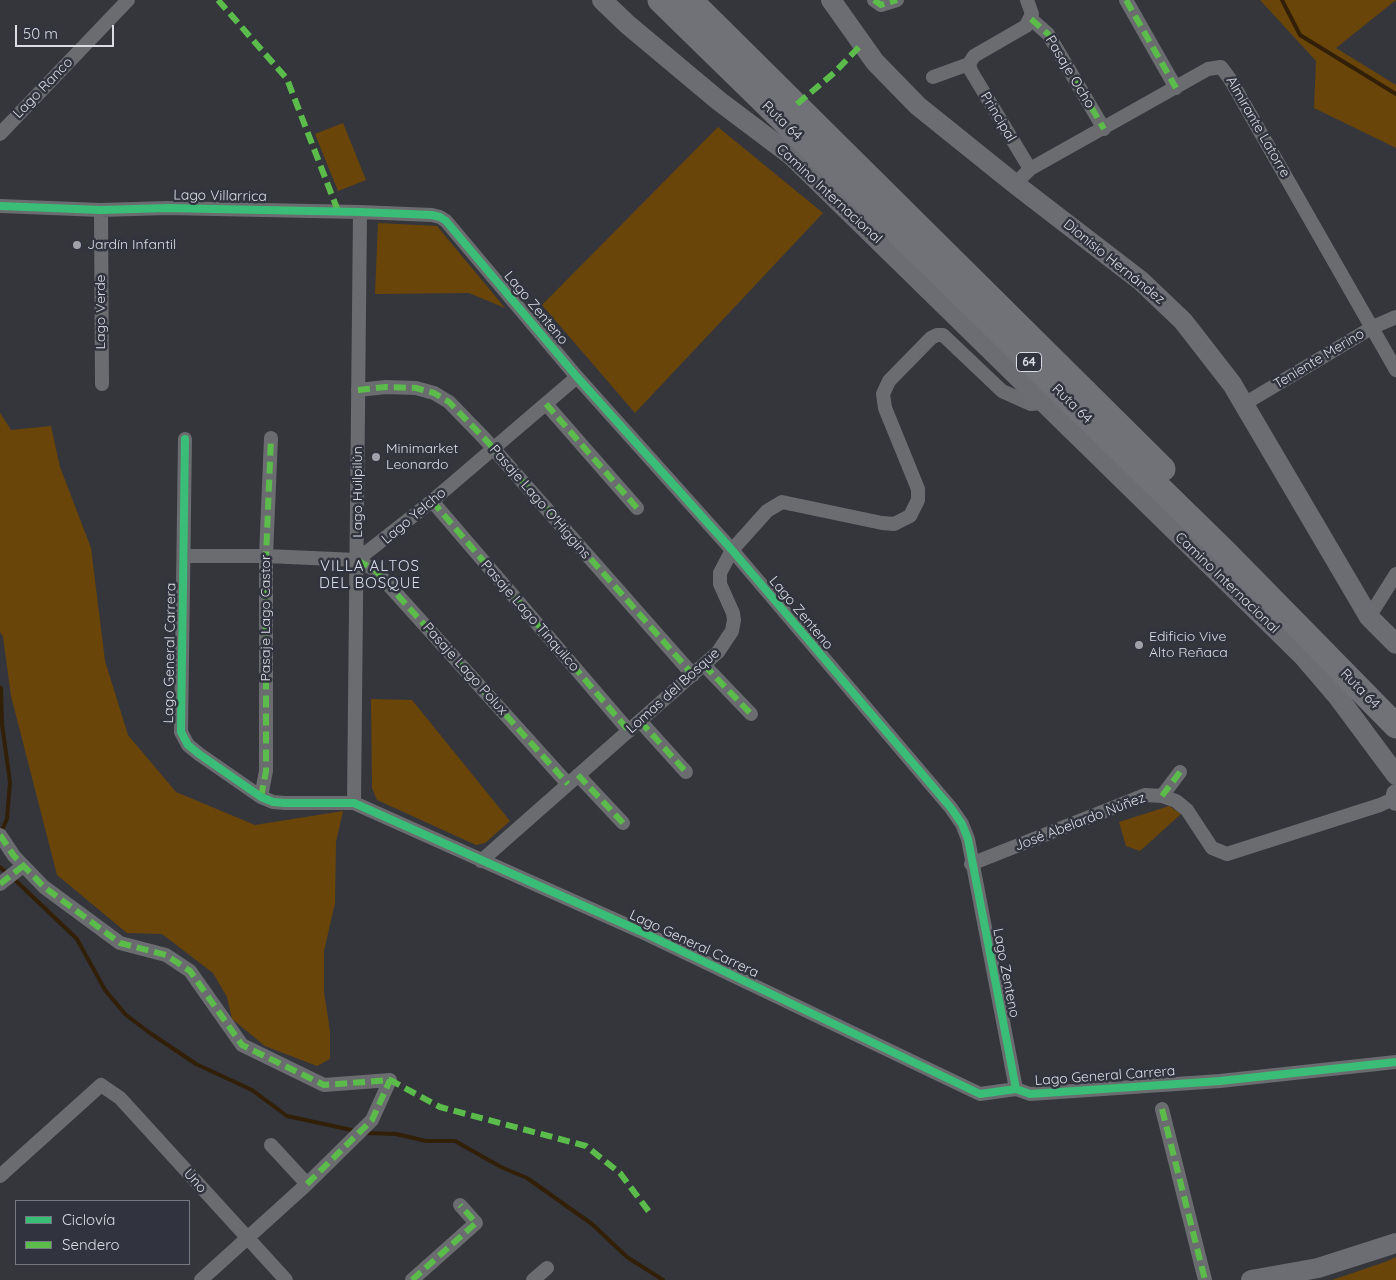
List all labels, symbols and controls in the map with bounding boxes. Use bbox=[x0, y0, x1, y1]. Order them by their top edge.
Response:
scale bar bbox=[18, 15, 116, 47]
text: 50 m bbox=[23, 24, 58, 43]
street label: Pasaje Ocho bbox=[1042, 33, 1098, 111]
street label: Lago Ranco bbox=[10, 54, 76, 122]
street label: Almirante Latorre bbox=[1222, 74, 1294, 180]
street label: Principal bbox=[977, 89, 1019, 145]
street label: Ruta 64 bbox=[758, 98, 806, 144]
street label: Camino Internacional bbox=[773, 141, 885, 247]
street label: Lago Villarrica bbox=[173, 187, 267, 205]
street label: Dionisio Hernández bbox=[1060, 216, 1168, 308]
place label: Jardín Infantil bbox=[87, 237, 176, 253]
marker: Jardín Infantil bbox=[71, 239, 83, 251]
street label: Lago Zenteno bbox=[500, 268, 572, 348]
street label: Lago Verde bbox=[93, 274, 109, 350]
street label: Teniente Merino bbox=[1271, 325, 1367, 393]
road number: 64 bbox=[1016, 352, 1042, 372]
street label: Ruta 64 bbox=[1048, 381, 1096, 427]
place label: Minimarket Leonardo bbox=[386, 441, 458, 474]
street label: Pasaje Lago O'Higgins bbox=[486, 441, 594, 563]
street label: Lago Huilpilún bbox=[350, 446, 366, 538]
marker: Minimarket Leonardo bbox=[370, 451, 382, 463]
street label: Lago Yelcho bbox=[379, 484, 449, 548]
street label: Camino Internacional bbox=[1171, 529, 1283, 637]
street label: Pasaje Lago Castor bbox=[258, 555, 274, 681]
district label: VILLA ALTOS DEL BOSQUE bbox=[318, 557, 422, 592]
street label: Pasaje Lago Tinquilco bbox=[477, 557, 583, 675]
street label: Lago Zenteno bbox=[765, 573, 837, 653]
street label: Lago General Carrera bbox=[160, 582, 180, 724]
street label: Pasaje Lago Polux bbox=[419, 619, 511, 719]
place label: Edificio Vive Alto Reñaca bbox=[1149, 629, 1228, 662]
marker: Edificio Vive Alto Reñaca bbox=[1133, 639, 1145, 651]
street label: Lomas del Bosque bbox=[623, 645, 723, 737]
street label: Ruta 64 bbox=[1337, 665, 1383, 713]
street label: José Abelardo Núñez bbox=[1012, 789, 1148, 855]
street label: Lago General Carrera bbox=[627, 907, 761, 981]
street label: Lago Zenteno bbox=[989, 927, 1023, 1019]
street label: Lago General Carrera bbox=[1034, 1063, 1176, 1089]
street label: Uno bbox=[180, 1166, 210, 1196]
legend bbox=[15, 1200, 190, 1265]
text: Ciclovía bbox=[62, 1210, 115, 1229]
text: Sendero bbox=[62, 1235, 120, 1254]

